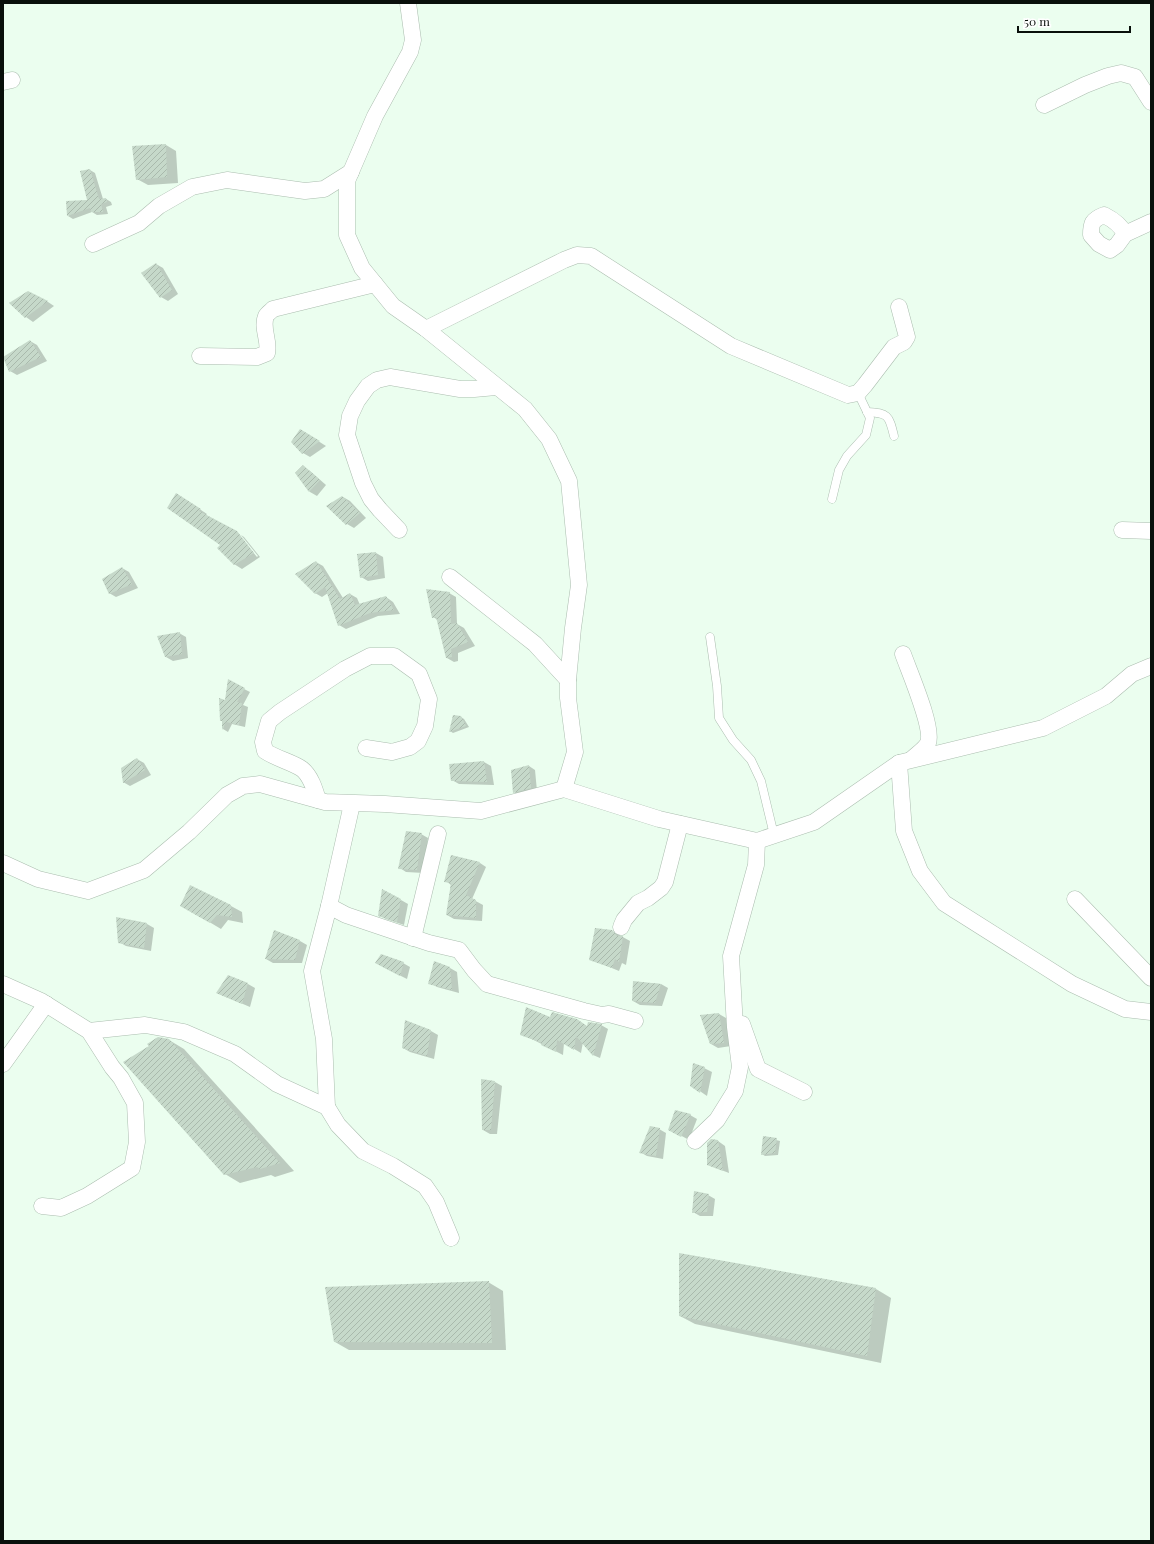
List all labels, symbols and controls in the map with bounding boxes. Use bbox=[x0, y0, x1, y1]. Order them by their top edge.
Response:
scale bar bbox=[1018, 8, 1130, 34]
text: 50 m bbox=[1024, 13, 1050, 29]

